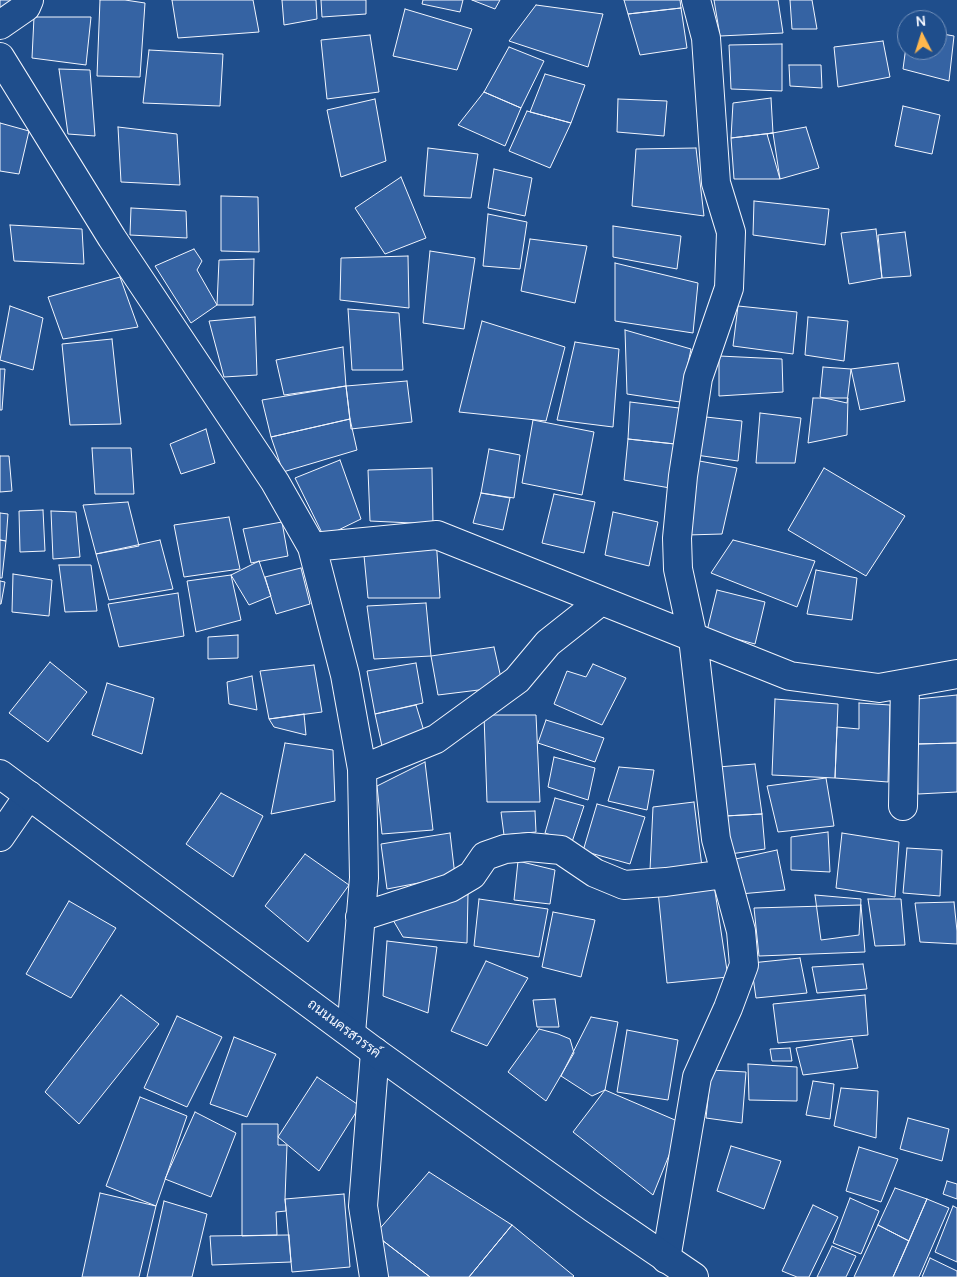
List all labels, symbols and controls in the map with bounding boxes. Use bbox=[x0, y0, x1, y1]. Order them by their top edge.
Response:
north arrow bbox=[897, 10, 947, 60]
text: N bbox=[915, 11, 927, 30]
street label: ถนนนครสวรรค์ bbox=[304, 996, 384, 1062]

